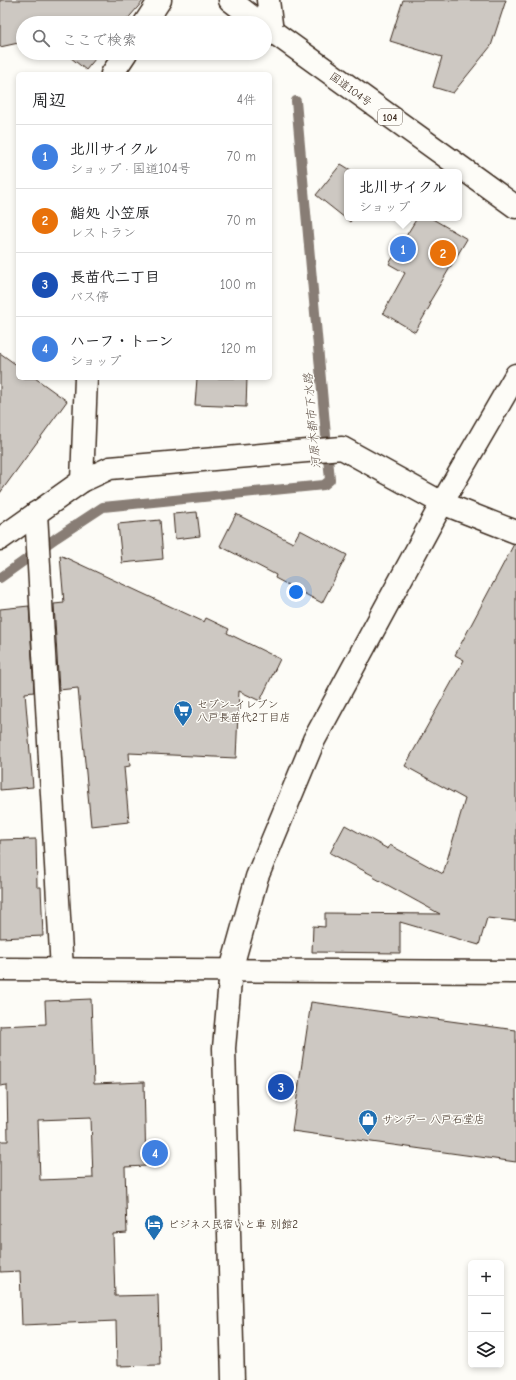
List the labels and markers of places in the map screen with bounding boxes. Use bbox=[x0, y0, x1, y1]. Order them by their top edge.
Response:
pin: 1 bbox=[390, 234, 416, 264]
pin: 2 bbox=[430, 238, 456, 268]
place label: セブン-イレブン 八戸長苗代2丁目店 bbox=[197, 698, 291, 724]
supermarket icon: セブン-イレブン 八戸長苗代2丁目店 bbox=[172, 699, 194, 727]
pin: 3 bbox=[268, 1072, 294, 1102]
shop icon: サンデー 八戸石堂店 bbox=[357, 1108, 379, 1136]
place label: サンデー 八戸石堂店 bbox=[382, 1113, 485, 1126]
pin: 4 bbox=[142, 1138, 168, 1168]
hotel icon: ビジネス民宿いと車 別館2 bbox=[143, 1213, 165, 1241]
place label: ビジネス民宿いと車 別館2 bbox=[168, 1218, 298, 1231]

